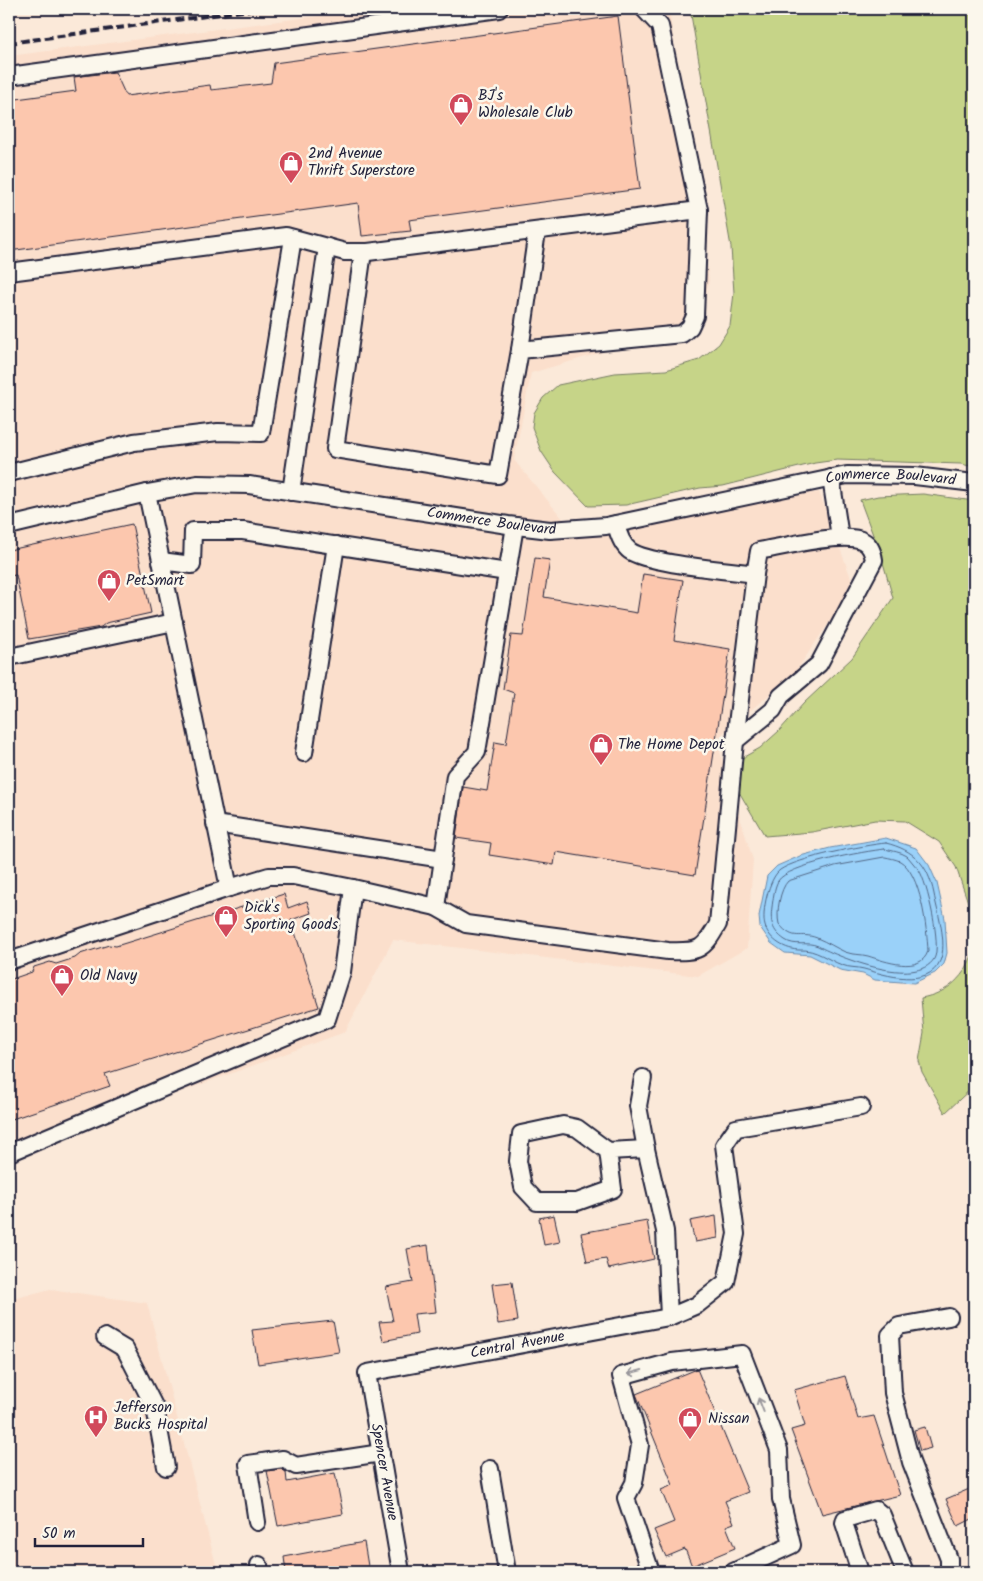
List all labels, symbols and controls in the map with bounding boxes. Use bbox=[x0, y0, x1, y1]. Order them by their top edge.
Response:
place label: BJ's Wholesale Club bbox=[478, 84, 573, 125]
shop icon: BJ's Wholesale Club bbox=[448, 92, 474, 126]
place label: 2nd Avenue Thrift Superstore bbox=[308, 142, 415, 183]
shop icon: 2nd Avenue Thrift Superstore bbox=[278, 150, 304, 184]
street label: Commerce Boulevard bbox=[823, 462, 957, 493]
street label: Commerce Boulevard bbox=[425, 501, 558, 542]
shop icon: PetSmart bbox=[96, 568, 122, 602]
place label: PetSmart bbox=[126, 569, 185, 593]
shop icon: The Home Depot bbox=[588, 732, 614, 766]
place label: The Home Depot bbox=[618, 733, 725, 757]
place label: Dick's Sporting Goods bbox=[244, 896, 339, 937]
shop icon: Dick's Sporting Goods bbox=[213, 904, 239, 938]
shop icon: Old Navy bbox=[49, 963, 75, 997]
place label: Old Navy bbox=[80, 964, 138, 988]
street label: Central Avenue bbox=[468, 1325, 567, 1366]
one-way arrow bbox=[627, 1368, 643, 1377]
place label: Jefferson Bucks Hospital bbox=[114, 1396, 208, 1437]
one-way arrow bbox=[756, 1398, 766, 1413]
hospital icon: Jefferson Bucks Hospital bbox=[83, 1404, 109, 1438]
shop icon: Nissan bbox=[677, 1406, 703, 1440]
place label: Nissan bbox=[708, 1407, 750, 1431]
street label: Spencer Avenue bbox=[364, 1421, 404, 1523]
scale bar bbox=[35, 1516, 142, 1548]
text: 50 m bbox=[42, 1522, 76, 1546]

